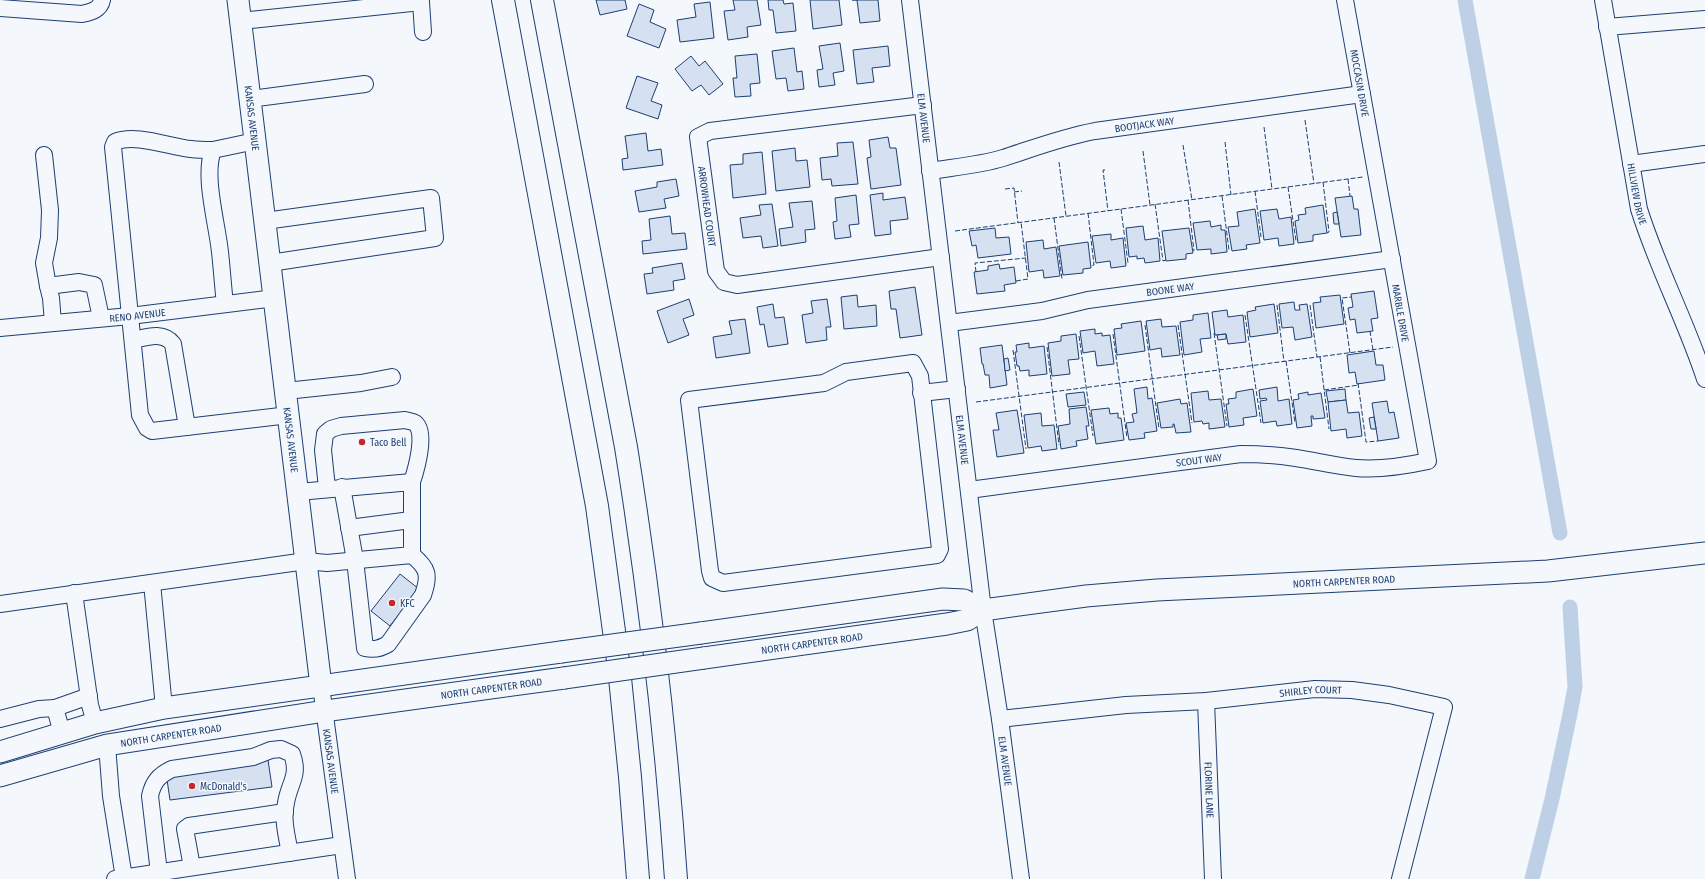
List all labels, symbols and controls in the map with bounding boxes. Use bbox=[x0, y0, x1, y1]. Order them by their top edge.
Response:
street label: MOCCASIN DRIVE bbox=[1347, 49, 1371, 118]
street label: KANSAS AVENUE bbox=[241, 85, 261, 152]
street label: ELM AVENUE bbox=[914, 93, 932, 144]
street label: BOOTJACK WAY bbox=[1114, 115, 1175, 135]
street label: HILLVIEW DRIVE bbox=[1624, 162, 1649, 227]
street label: ARROWHEAD COURT bbox=[695, 166, 718, 248]
street label: BOONE WAY bbox=[1146, 281, 1195, 299]
street label: MARBLE DRIVE bbox=[1389, 283, 1411, 343]
street label: RENO AVENUE bbox=[109, 307, 167, 325]
street label: KANSAS AVENUE bbox=[280, 407, 300, 474]
street label: ELM AVENUE bbox=[953, 414, 971, 466]
marker: Taco Bell bbox=[357, 437, 367, 447]
place label: Taco Bell bbox=[370, 437, 407, 449]
street label: SCOUT WAY bbox=[1175, 452, 1223, 470]
street label: NORTH CARPENTER ROAD bbox=[1293, 573, 1396, 590]
marker: KFC bbox=[387, 598, 397, 608]
place label: KFC bbox=[400, 598, 415, 610]
street label: NORTH CARPENTER ROAD bbox=[761, 631, 864, 657]
street label: NORTH CARPENTER ROAD bbox=[440, 676, 543, 702]
street label: SHIRLEY COURT bbox=[1279, 684, 1342, 700]
street label: NORTH CARPENTER ROAD bbox=[120, 722, 223, 750]
street label: KANSAS AVENUE bbox=[320, 728, 341, 795]
street label: ELM AVENUE bbox=[995, 735, 1014, 787]
street label: FLORINE LANE bbox=[1201, 762, 1216, 819]
marker: McDonald's bbox=[187, 781, 197, 791]
place label: McDonald's bbox=[200, 781, 247, 793]

